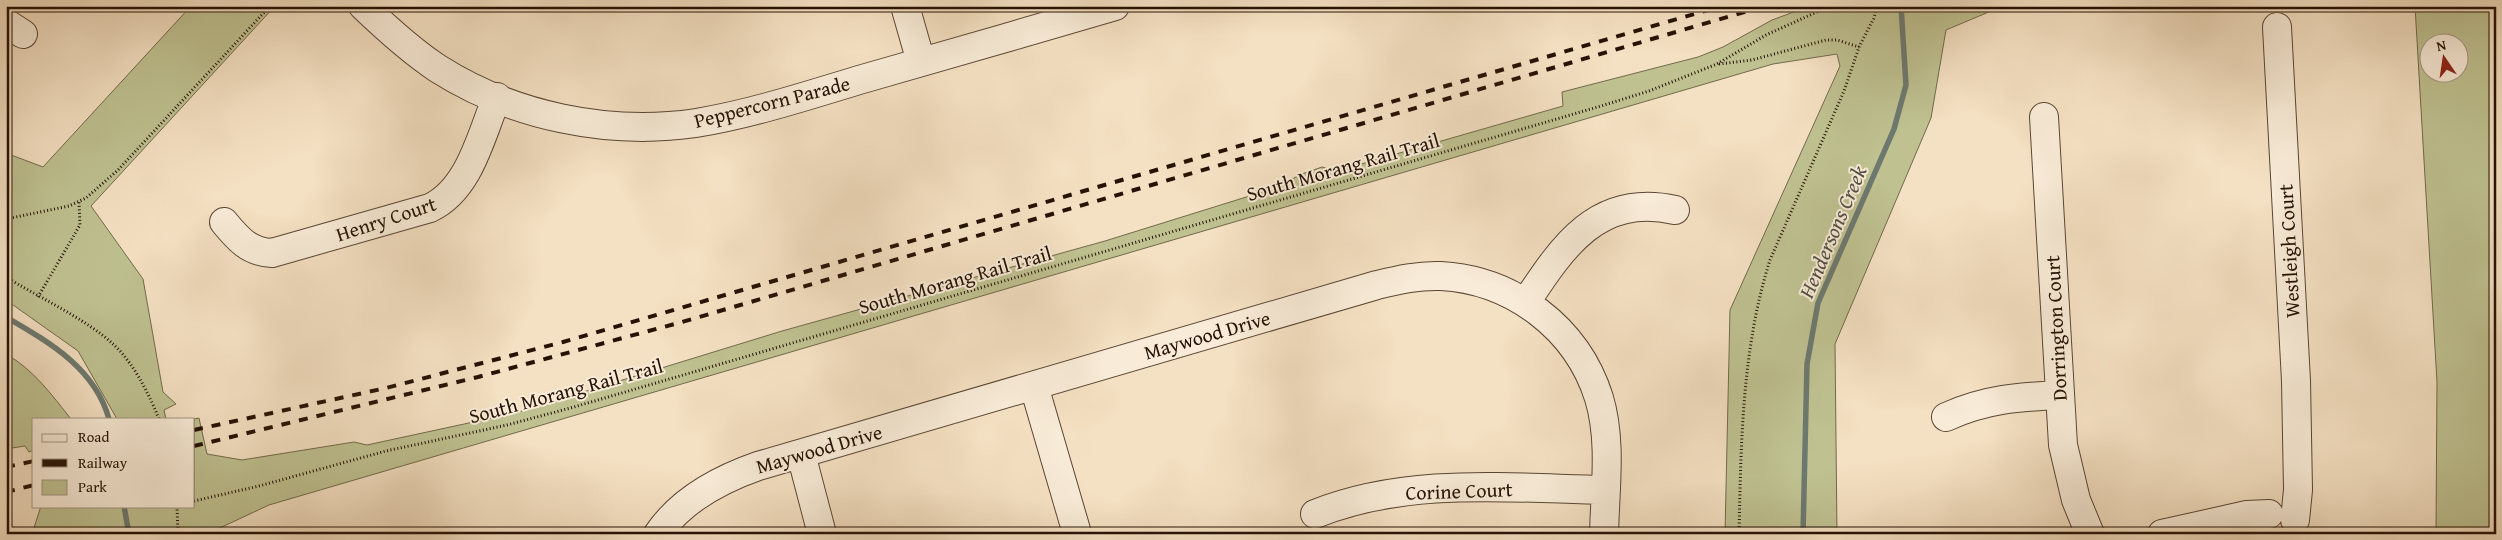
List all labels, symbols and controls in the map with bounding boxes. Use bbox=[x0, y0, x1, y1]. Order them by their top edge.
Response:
north arrow bbox=[2420, 32, 2470, 82]
text: N bbox=[2434, 34, 2449, 56]
street label: Peppercorn Parade bbox=[691, 68, 853, 135]
street label: South Morang Rail Trail bbox=[1243, 125, 1443, 208]
water label: Hendersons Creek bbox=[1790, 160, 1875, 304]
street label: Westleigh Court bbox=[2271, 183, 2306, 319]
street label: Henry Court bbox=[332, 189, 440, 248]
street label: South Morang Rail Trail bbox=[855, 238, 1055, 321]
street label: Dorrington Court bbox=[2037, 254, 2074, 402]
street label: Maywood Drive bbox=[1140, 303, 1273, 366]
street label: South Morang Rail Trail bbox=[466, 351, 666, 430]
street label: Maywood Drive bbox=[752, 417, 885, 480]
legend bbox=[32, 418, 195, 508]
text: Road bbox=[78, 426, 109, 447]
text: Railway bbox=[78, 452, 128, 473]
street label: Corine Court bbox=[1405, 474, 1513, 507]
text: Park bbox=[78, 476, 107, 497]

